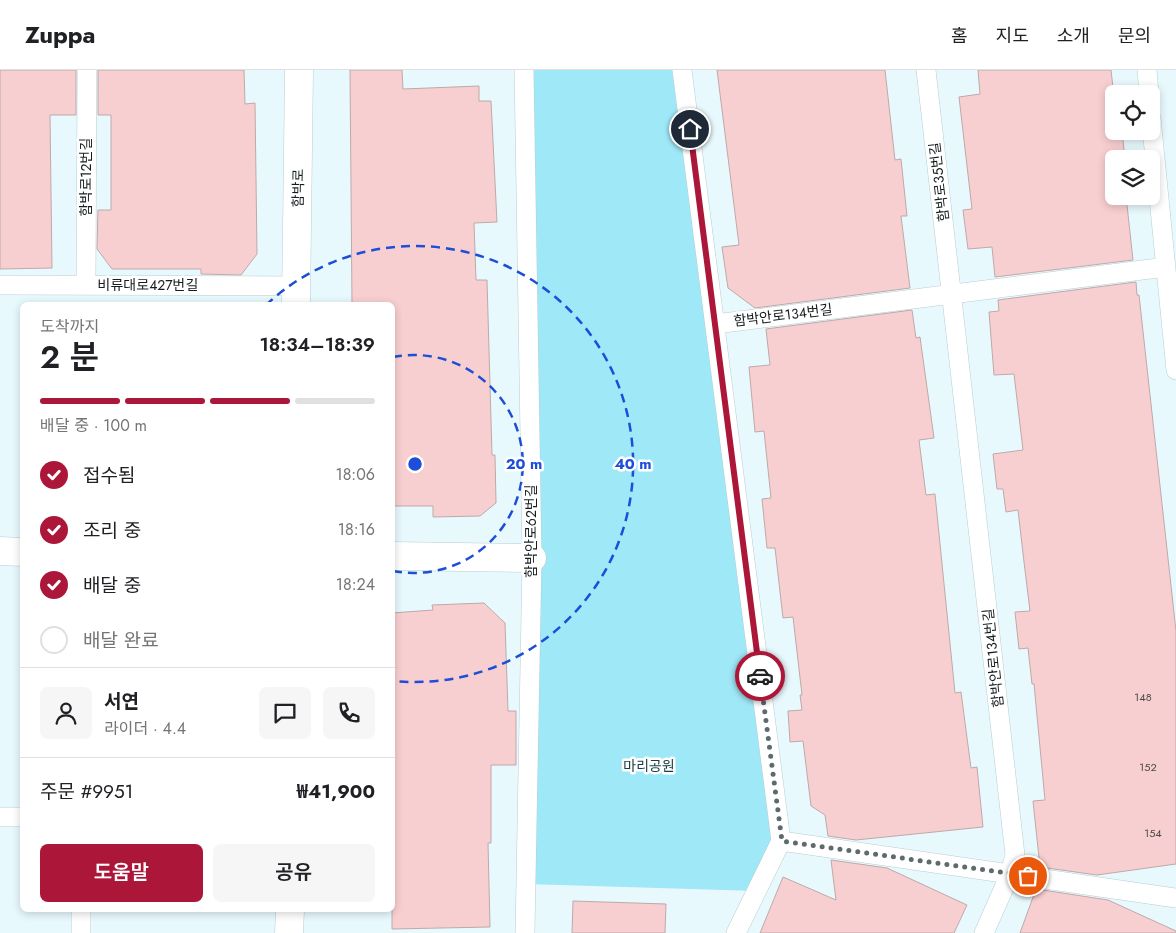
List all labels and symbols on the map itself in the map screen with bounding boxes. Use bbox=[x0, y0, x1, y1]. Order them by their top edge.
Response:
pin bbox=[669, 108, 711, 150]
street label: 함박로12번길 bbox=[76, 138, 96, 216]
street label: 함박로35번길 bbox=[924, 141, 954, 223]
street label: 함박로 bbox=[288, 168, 308, 207]
street label: 비류대로427번길 bbox=[98, 275, 198, 295]
street label: 함박안로134번길 bbox=[732, 299, 834, 331]
text: 20 m bbox=[506, 453, 542, 475]
text: 40 m bbox=[614, 453, 652, 475]
centre of rings bbox=[406, 455, 424, 473]
street label: 함박안로62번길 bbox=[521, 484, 541, 578]
street label: 함박안로134번길 bbox=[978, 608, 1008, 708]
courier bbox=[735, 651, 785, 701]
house number: 148 bbox=[1134, 689, 1152, 705]
park label: 마리공원 bbox=[623, 756, 675, 776]
house number: 152 bbox=[1139, 759, 1157, 775]
house number: 154 bbox=[1144, 825, 1162, 841]
pin bbox=[1007, 855, 1049, 897]

